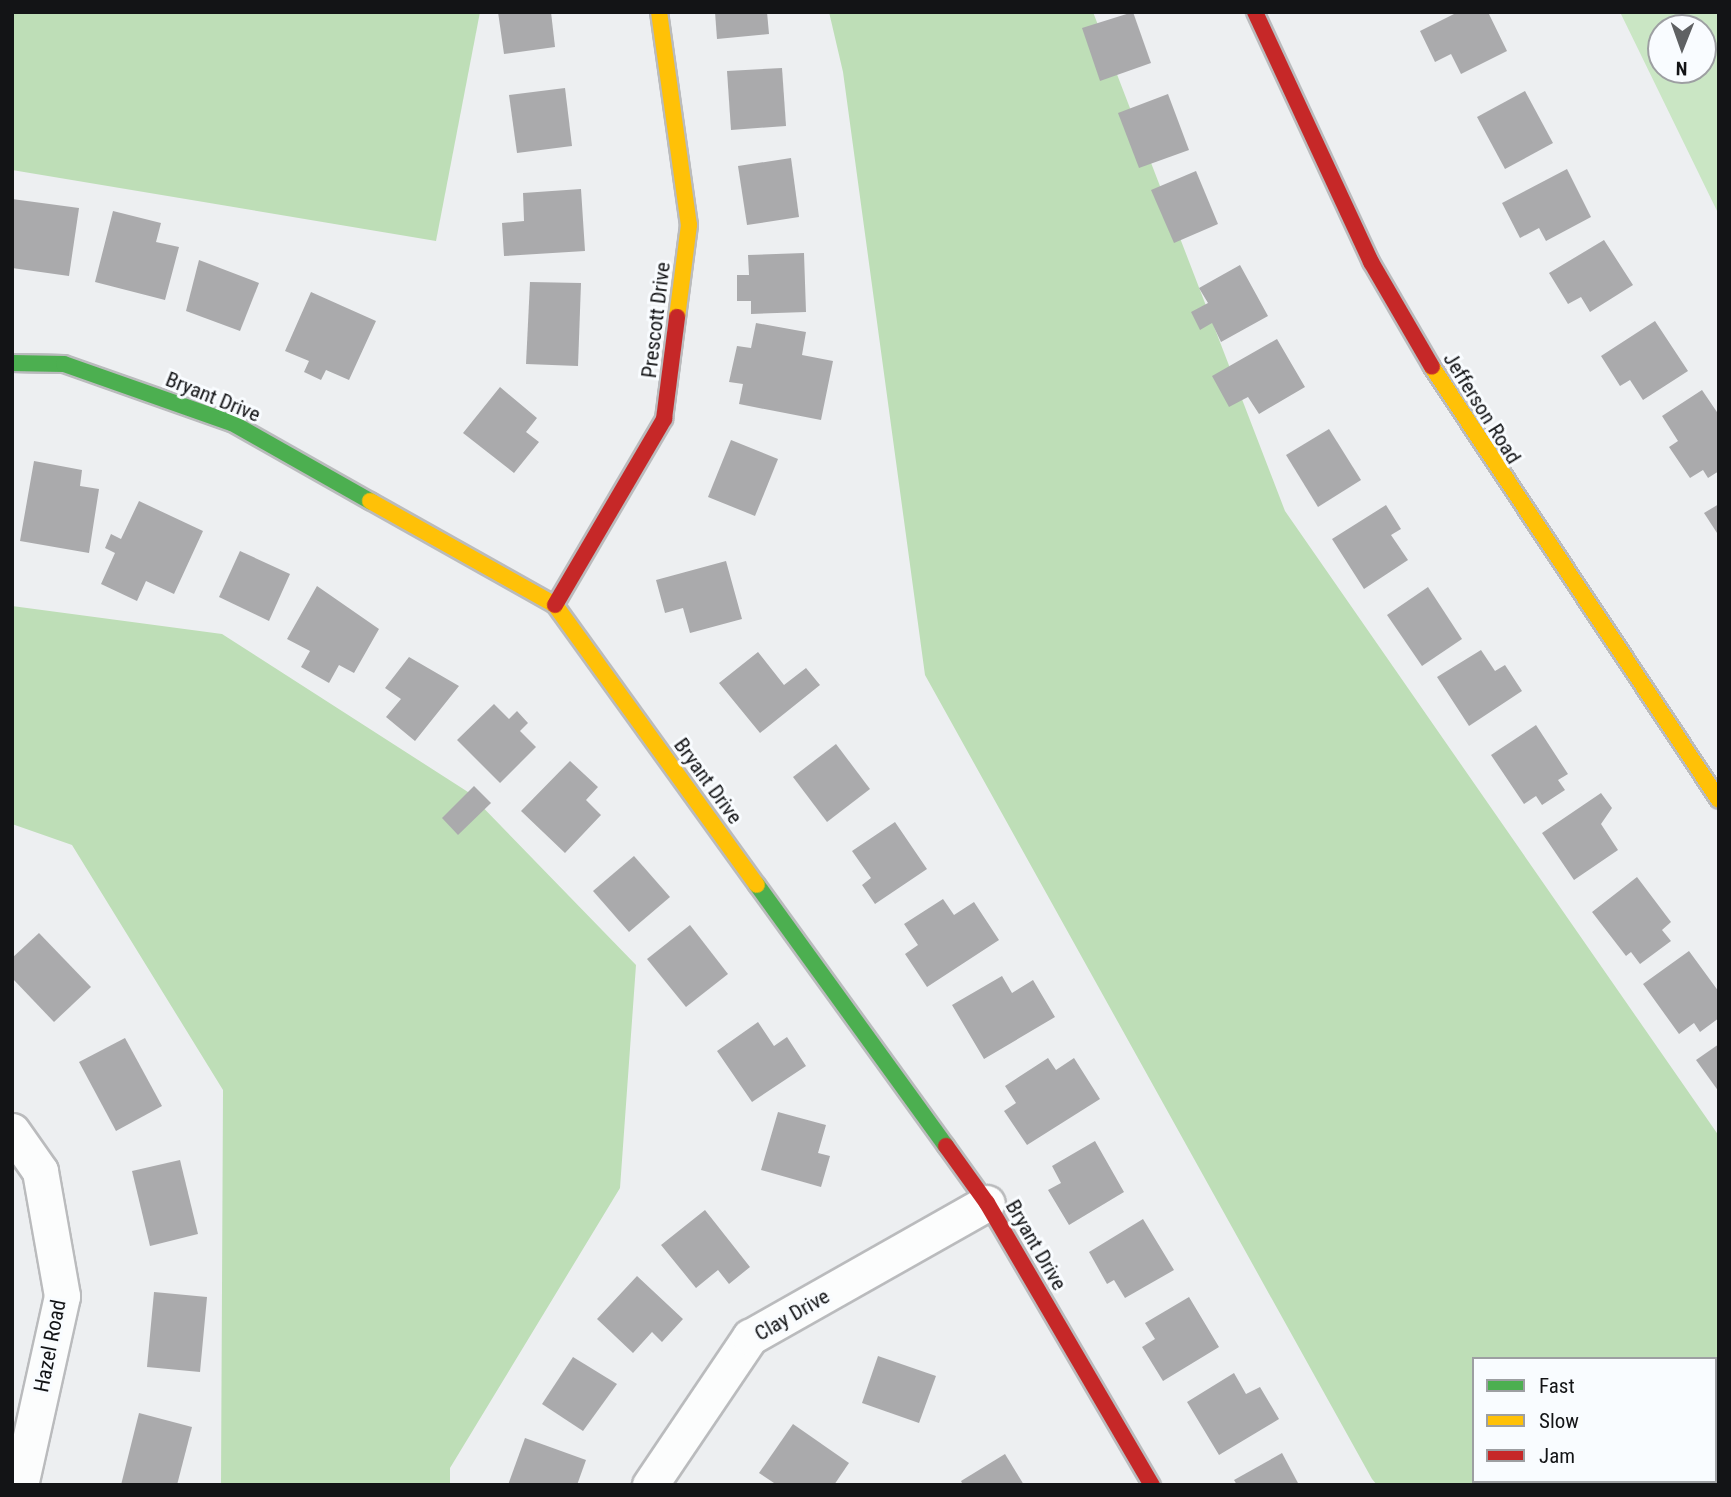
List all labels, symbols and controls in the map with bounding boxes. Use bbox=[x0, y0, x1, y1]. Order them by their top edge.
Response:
north arrow bbox=[1647, 14, 1717, 84]
text: N bbox=[1676, 57, 1688, 80]
street label: Prescott Drive bbox=[636, 261, 676, 379]
street label: Jefferson Road bbox=[1438, 348, 1526, 468]
street label: Bryant Drive bbox=[162, 367, 264, 427]
street label: Bryant Drive bbox=[668, 733, 748, 829]
street label: Bryant Drive bbox=[1000, 1195, 1072, 1295]
street label: Clay Drive bbox=[750, 1284, 834, 1346]
street label: Hazel Road bbox=[29, 1298, 71, 1394]
legend bbox=[1472, 1357, 1717, 1483]
text: Fast bbox=[1539, 1374, 1575, 1398]
text: Slow bbox=[1539, 1409, 1579, 1433]
text: Jam bbox=[1539, 1444, 1575, 1468]

